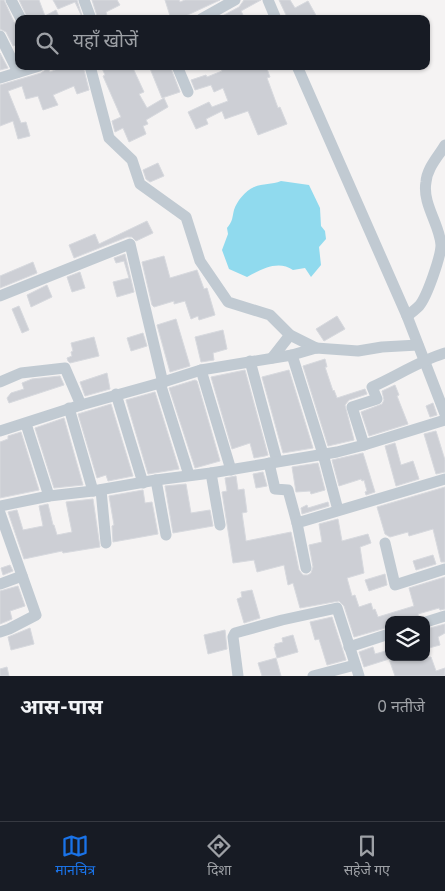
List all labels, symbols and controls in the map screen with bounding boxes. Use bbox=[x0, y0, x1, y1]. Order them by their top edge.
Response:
search box bbox=[15, 15, 430, 70]
icon: search bbox=[33, 29, 61, 57]
text: यहाँ खोजें bbox=[73, 30, 138, 54]
map controls bbox=[385, 616, 430, 661]
button: layers bbox=[385, 616, 430, 661]
text: आस-पास bbox=[20, 695, 103, 722]
text: 0 नतीजे bbox=[377, 698, 425, 718]
tab: मानचित्र bbox=[55, 832, 95, 881]
tab: दिशा bbox=[205, 832, 233, 881]
tab: सहेजे गए bbox=[344, 832, 390, 881]

